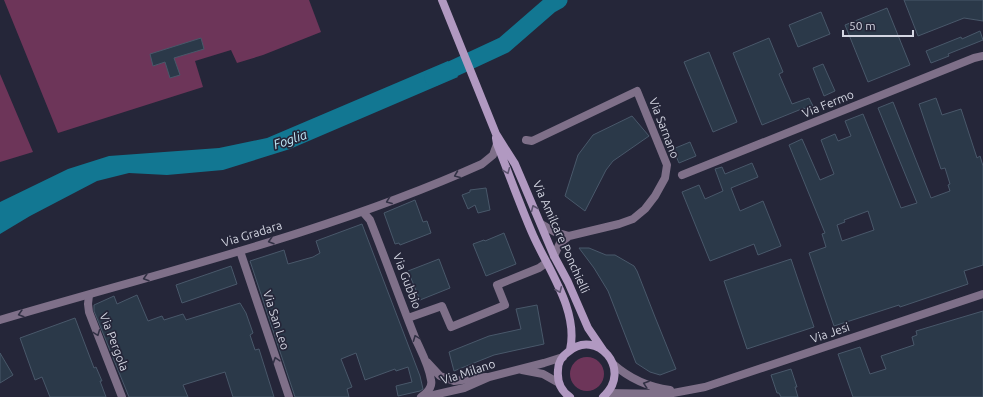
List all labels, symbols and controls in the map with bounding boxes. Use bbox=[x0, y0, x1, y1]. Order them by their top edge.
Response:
scale bar bbox=[843, 12, 913, 38]
text: 50 m bbox=[849, 19, 876, 32]
street label: Via Fermo bbox=[800, 87, 856, 120]
street label: Via Sarnano bbox=[647, 96, 682, 160]
water label: Foglia bbox=[271, 127, 309, 151]
one-way arrow bbox=[503, 167, 511, 174]
one-way arrow bbox=[453, 170, 460, 178]
street label: Via Amilcare Ponchielli bbox=[531, 179, 592, 295]
one-way arrow bbox=[386, 197, 393, 205]
one-way arrow bbox=[530, 204, 538, 211]
street label: Via Gradara bbox=[220, 218, 284, 249]
one-way arrow bbox=[267, 236, 274, 245]
street label: Via Gubbio bbox=[391, 251, 424, 311]
one-way arrow bbox=[143, 273, 150, 282]
one-way arrow bbox=[555, 286, 563, 293]
street label: Via San Leo bbox=[261, 289, 292, 351]
one-way arrow bbox=[18, 310, 24, 318]
street label: Via Pergola bbox=[97, 311, 132, 373]
street label: Via Jesi bbox=[809, 320, 851, 345]
one-way arrow bbox=[93, 329, 101, 336]
one-way arrow bbox=[412, 334, 420, 341]
one-way arrow bbox=[272, 357, 281, 364]
street label: Via Milano bbox=[439, 357, 497, 386]
one-way arrow bbox=[642, 380, 649, 388]

